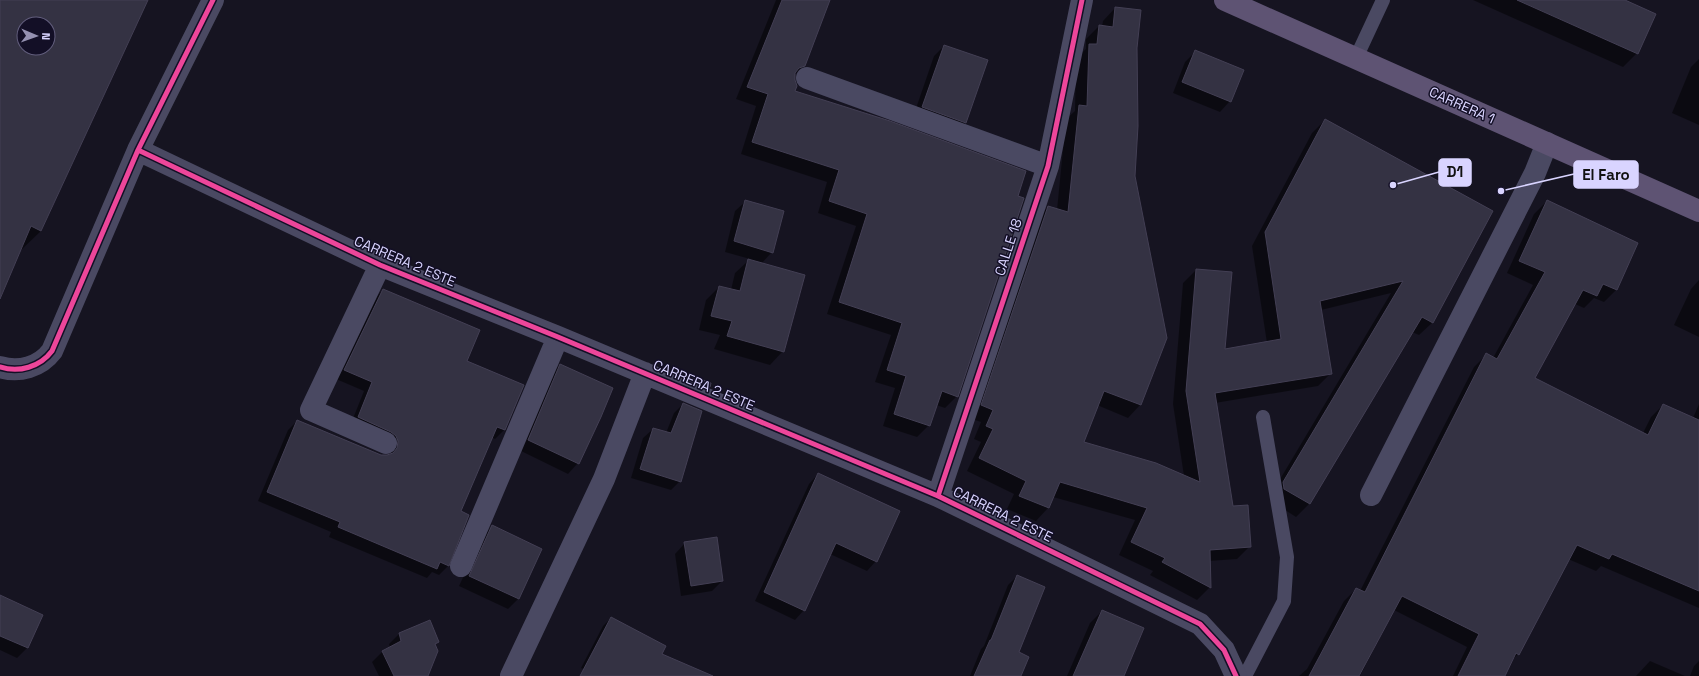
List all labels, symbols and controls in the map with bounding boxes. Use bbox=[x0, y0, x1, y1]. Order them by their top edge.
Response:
north arrow bbox=[16, 16, 56, 56]
text: N bbox=[39, 32, 53, 40]
street label: CARRERA 1 bbox=[1426, 83, 1498, 127]
callout: D1 bbox=[1439, 159, 1471, 186]
callout: El Faro bbox=[1574, 161, 1638, 188]
text: D1 bbox=[1447, 162, 1463, 181]
text: El Faro bbox=[1582, 165, 1630, 184]
street label: CALLE 18 bbox=[990, 216, 1026, 278]
street label: CARRERA 2 ESTE bbox=[352, 232, 459, 291]
street label: CARRERA 2 ESTE bbox=[651, 356, 758, 415]
street label: CARRERA 2 ESTE bbox=[950, 482, 1056, 546]

